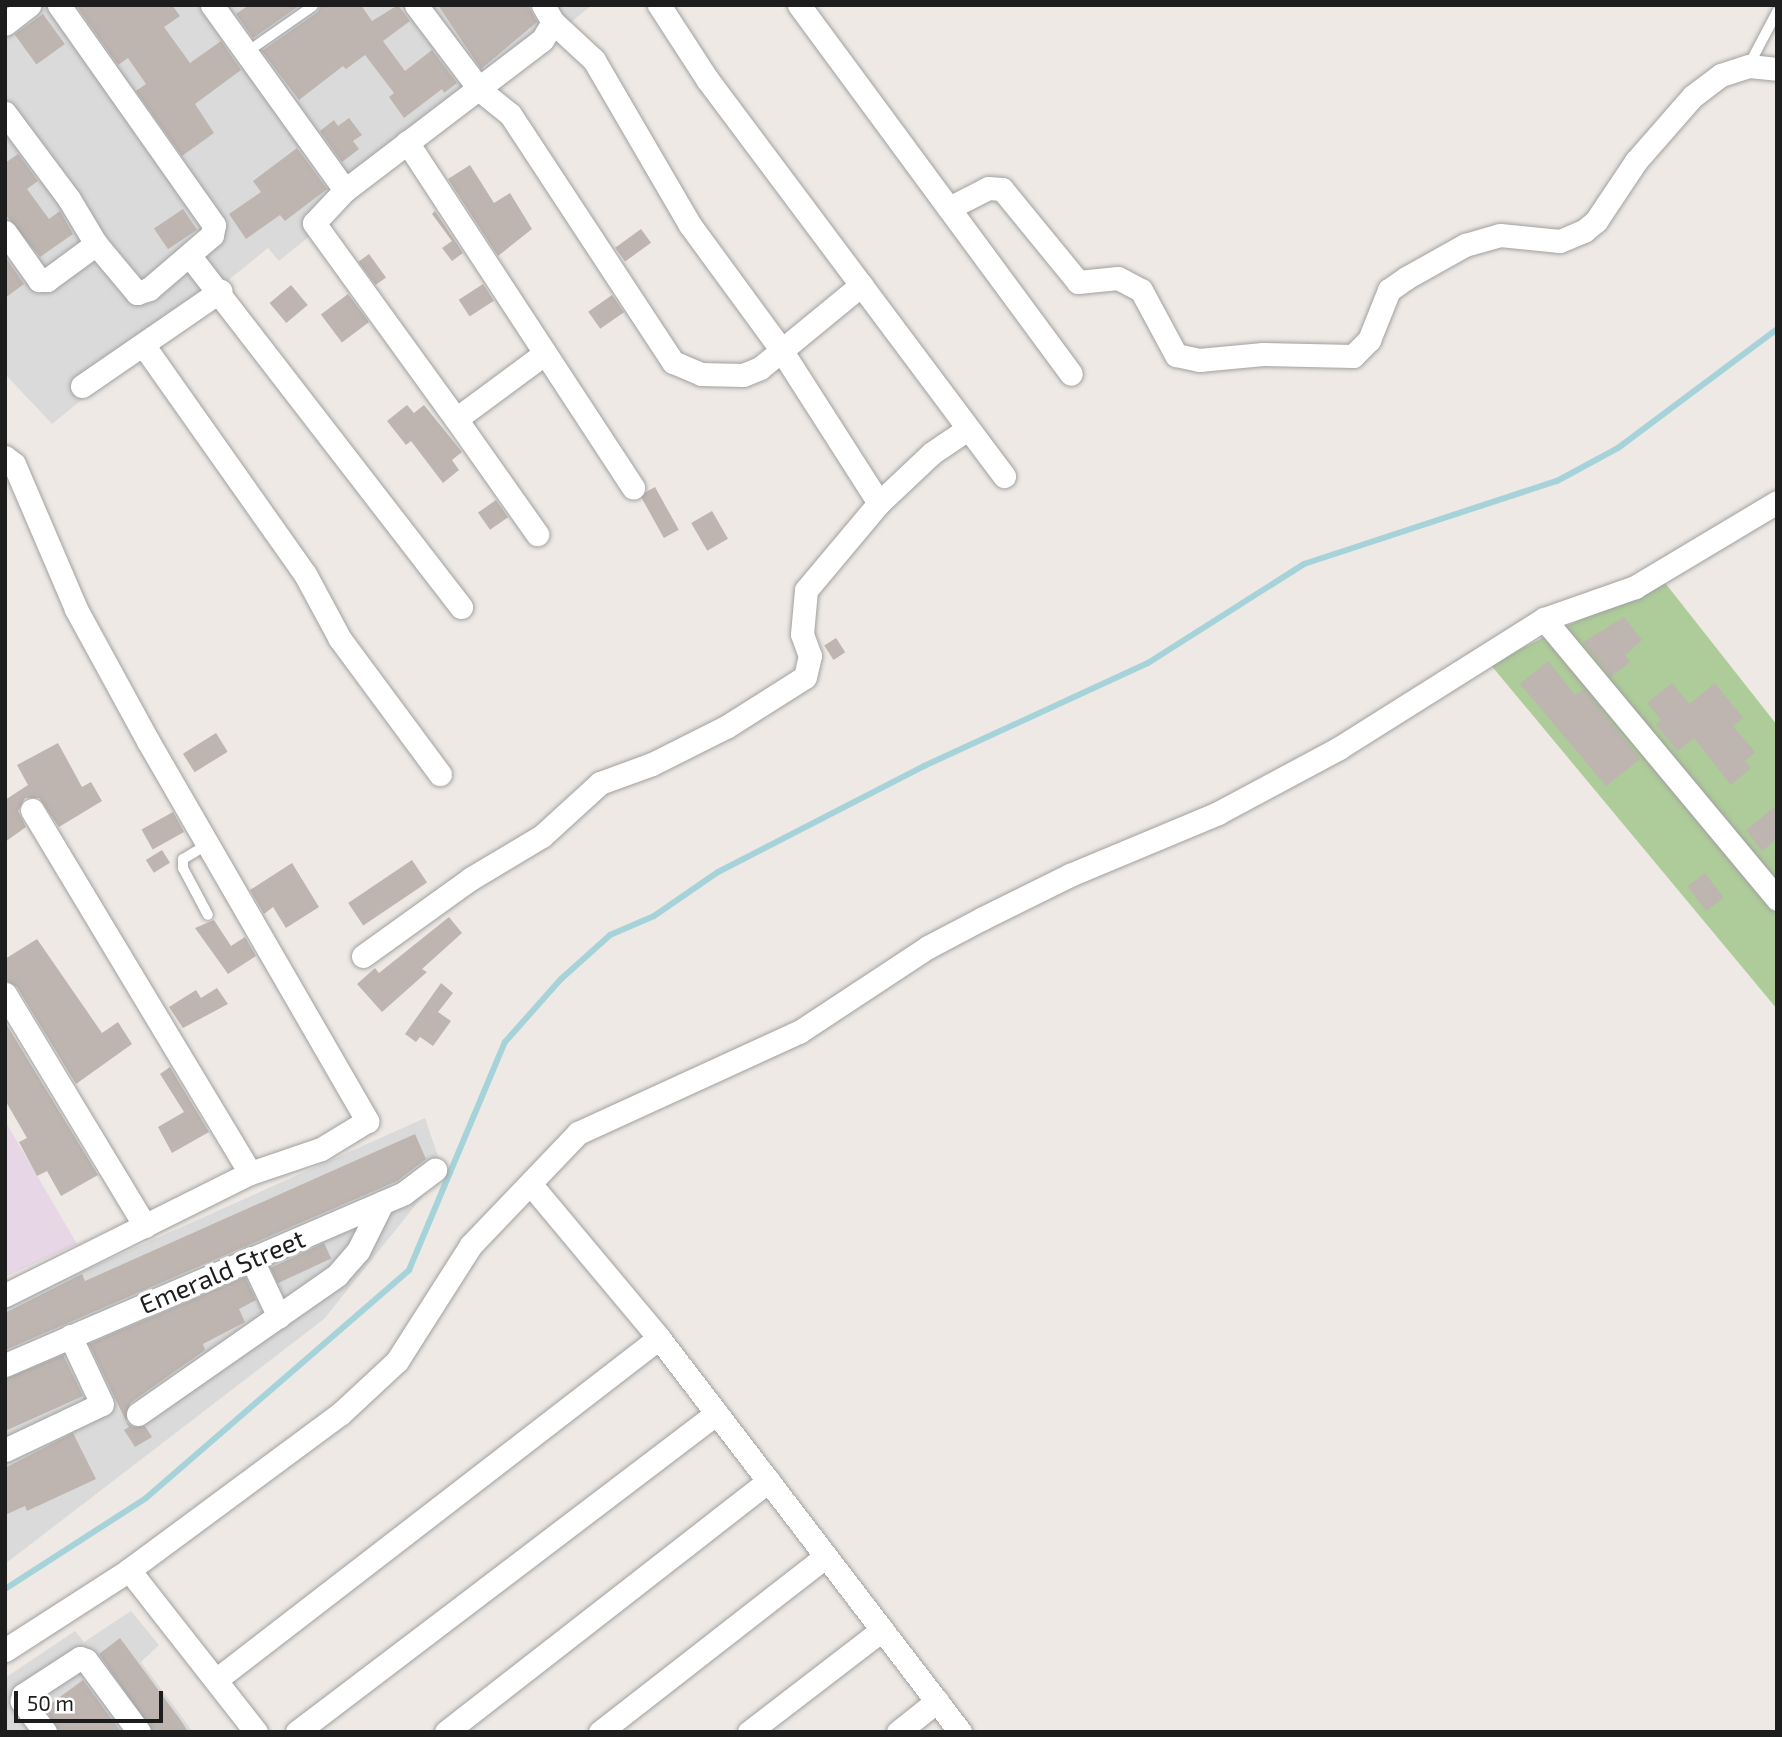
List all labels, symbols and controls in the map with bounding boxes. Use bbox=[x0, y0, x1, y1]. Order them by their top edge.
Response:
street label: Emerald Street bbox=[135, 1222, 309, 1320]
scale bar bbox=[18, 1678, 166, 1722]
text: 50 m bbox=[27, 1690, 74, 1715]

